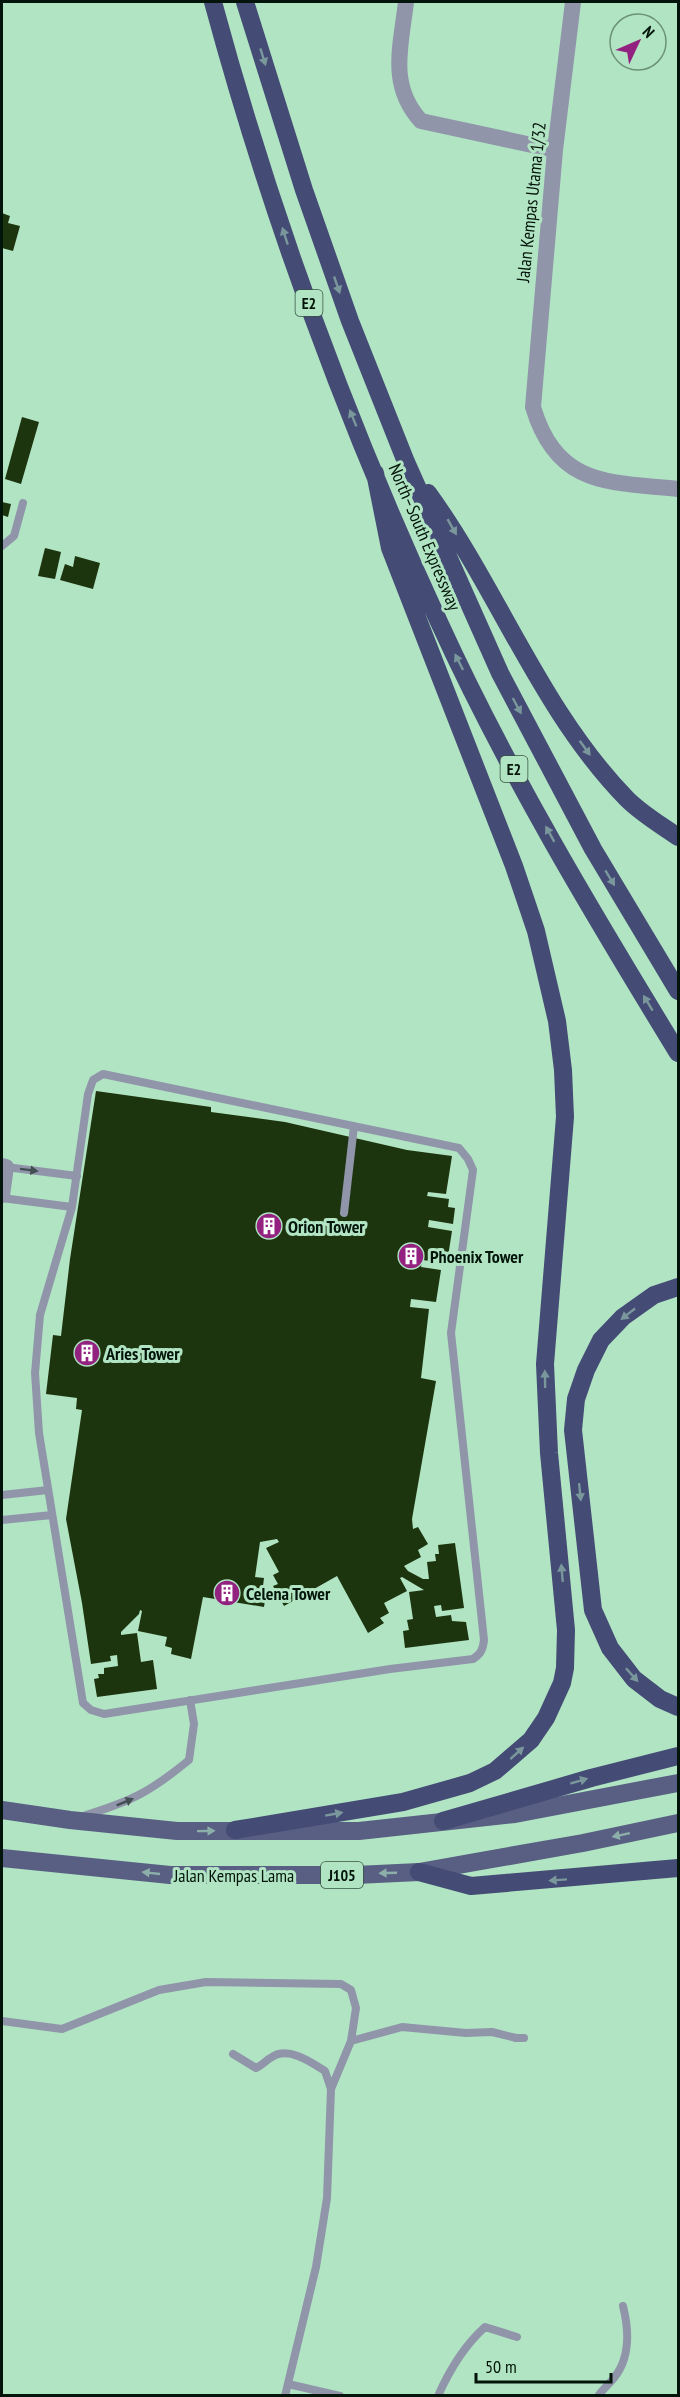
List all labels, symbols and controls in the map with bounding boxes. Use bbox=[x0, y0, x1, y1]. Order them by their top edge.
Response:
north arrow bbox=[608, 12, 668, 72]
text: N bbox=[639, 22, 659, 42]
one-way arrow bbox=[258, 48, 268, 66]
street label: Jalan Kempas Utama 1/32 bbox=[511, 121, 551, 284]
one-way arrow bbox=[280, 227, 289, 245]
one-way arrow bbox=[333, 276, 343, 294]
road number: E2 bbox=[296, 290, 322, 316]
one-way arrow bbox=[348, 409, 358, 427]
street label: North–South Expressway bbox=[384, 460, 466, 614]
one-way arrow bbox=[447, 519, 457, 536]
one-way arrow bbox=[454, 654, 464, 671]
one-way arrow bbox=[513, 698, 522, 715]
one-way arrow bbox=[579, 739, 591, 755]
road number: E2 bbox=[500, 756, 528, 782]
one-way arrow bbox=[545, 826, 555, 843]
one-way arrow bbox=[605, 870, 616, 886]
one-way arrow bbox=[643, 995, 654, 1011]
one-way arrow bbox=[20, 1165, 39, 1174]
building icon: Orion Tower bbox=[254, 1211, 284, 1241]
place label: Orion Tower bbox=[288, 1215, 365, 1238]
building icon: Phoenix Tower bbox=[396, 1241, 426, 1271]
place label: Phoenix Tower bbox=[430, 1245, 524, 1268]
one-way arrow bbox=[620, 1308, 635, 1320]
building icon: Aries Tower bbox=[72, 1338, 102, 1368]
place label: Aries Tower bbox=[105, 1342, 180, 1365]
one-way arrow bbox=[540, 1370, 550, 1389]
one-way arrow bbox=[575, 1483, 585, 1502]
one-way arrow bbox=[557, 1564, 567, 1583]
building icon: Celena Tower bbox=[212, 1578, 242, 1608]
place label: Celena Tower bbox=[246, 1582, 331, 1605]
one-way arrow bbox=[625, 1667, 638, 1682]
one-way arrow bbox=[509, 1746, 524, 1760]
one-way arrow bbox=[571, 1776, 589, 1785]
one-way arrow bbox=[117, 1797, 135, 1807]
one-way arrow bbox=[325, 1809, 344, 1818]
one-way arrow bbox=[196, 1826, 215, 1835]
one-way arrow bbox=[612, 1831, 631, 1840]
road number: J105 bbox=[321, 1862, 363, 1888]
street label: Jalan Kempas Lama bbox=[173, 1864, 294, 1887]
one-way arrow bbox=[141, 1868, 160, 1878]
one-way arrow bbox=[378, 1869, 397, 1878]
one-way arrow bbox=[548, 1875, 567, 1885]
scale bar bbox=[476, 2346, 611, 2384]
text: 50 m bbox=[485, 2355, 517, 2378]

